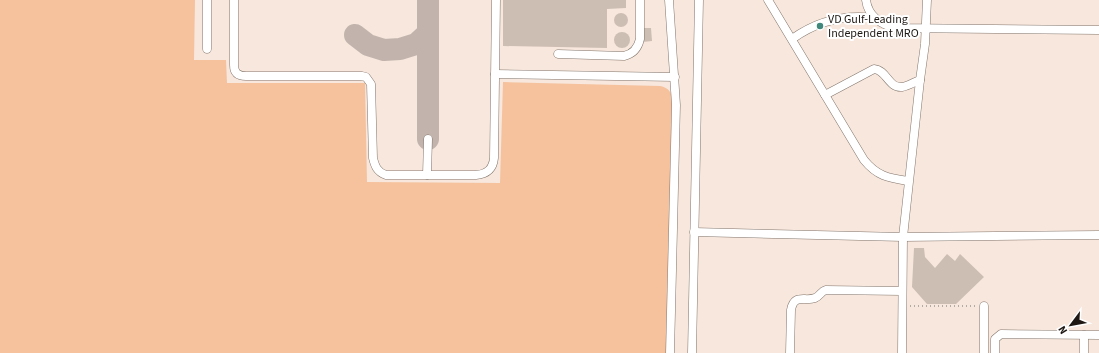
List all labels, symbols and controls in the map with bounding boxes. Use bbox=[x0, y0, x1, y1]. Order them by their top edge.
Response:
place label: VD Gulf-Leading Independent MRO bbox=[828, 11, 919, 42]
marker: VD Gulf-Leading Independent MRO bbox=[815, 21, 825, 31]
north arrow bbox=[1051, 305, 1091, 345]
text: N bbox=[1055, 323, 1071, 337]

